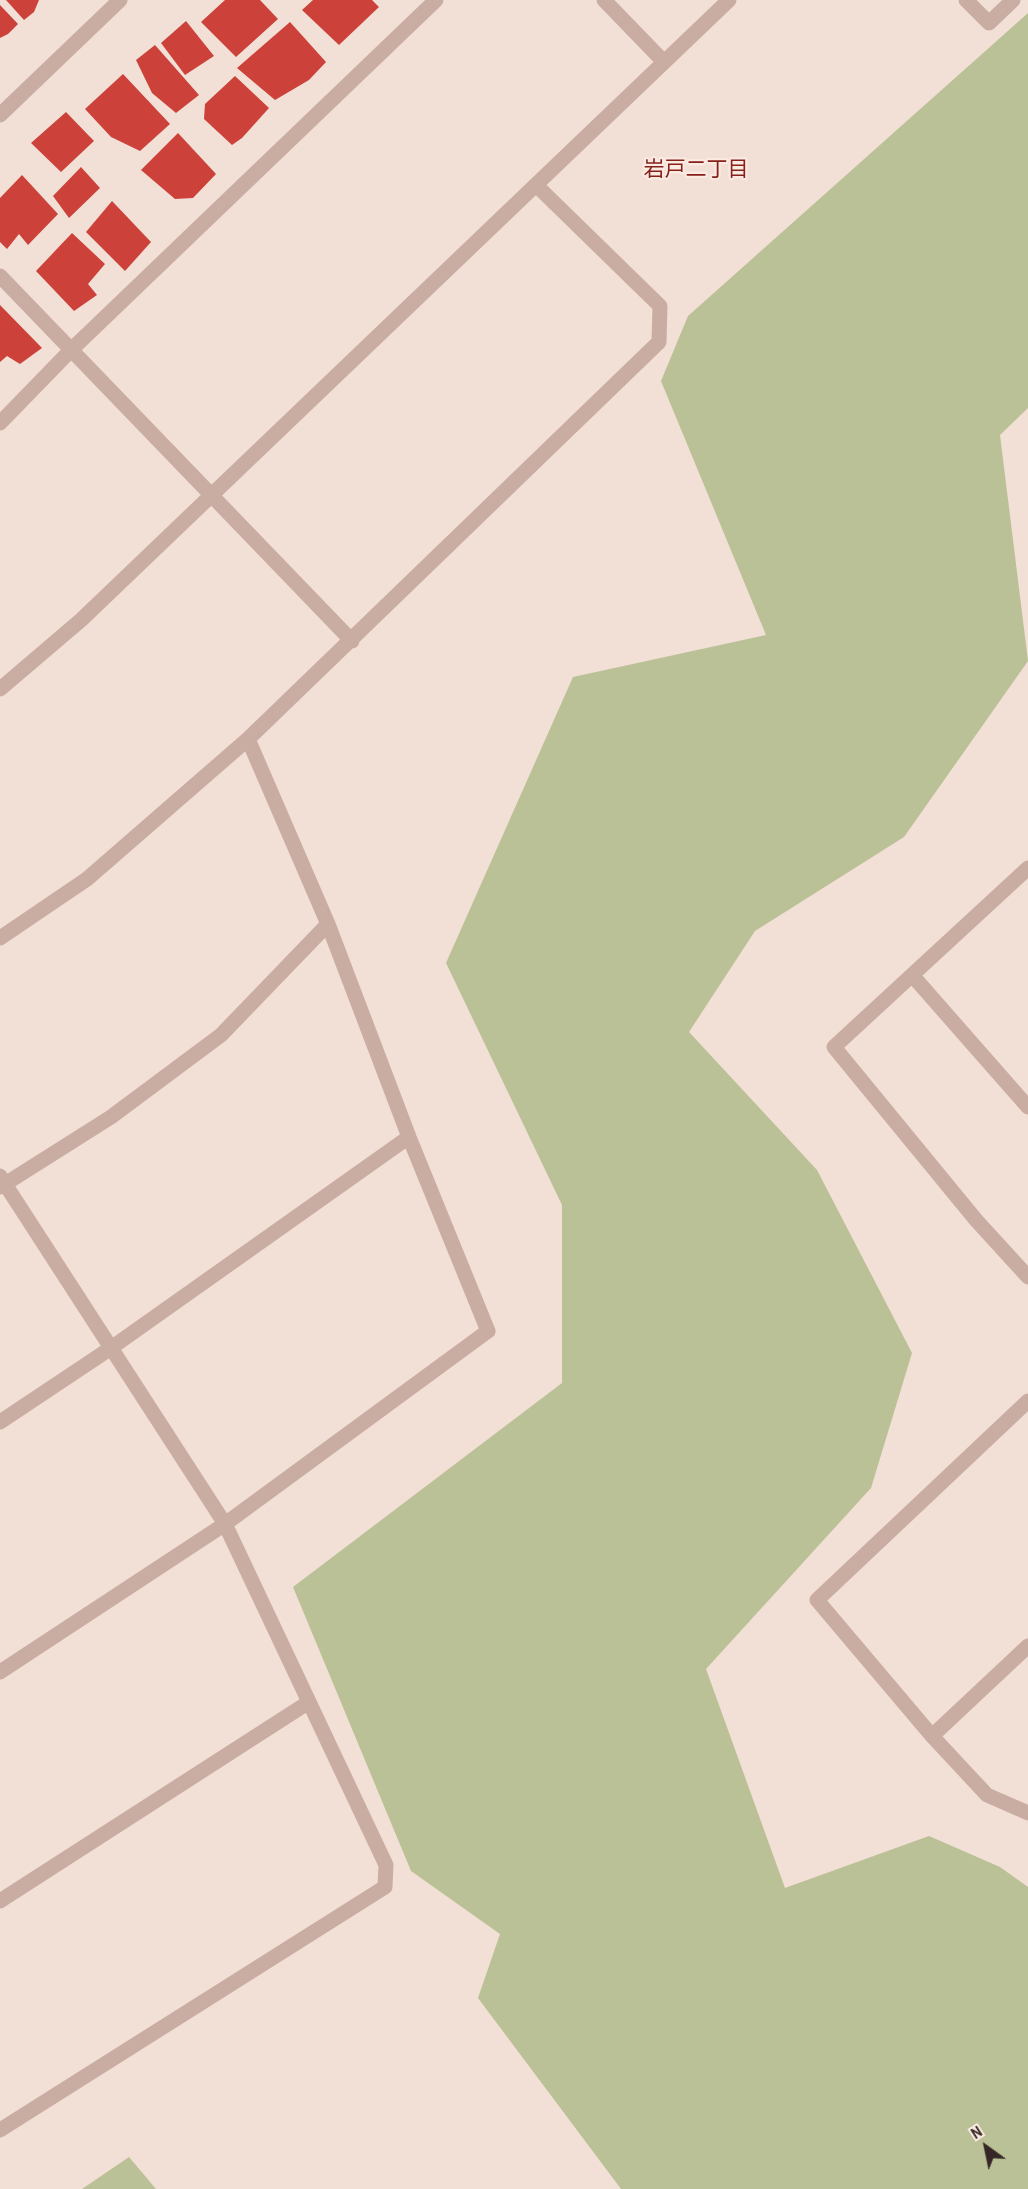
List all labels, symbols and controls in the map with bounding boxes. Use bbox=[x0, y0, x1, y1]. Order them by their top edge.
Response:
district label: 岩戸二丁目 bbox=[644, 157, 748, 183]
north arrow bbox=[956, 2117, 1016, 2177]
text: N bbox=[966, 2120, 986, 2144]

